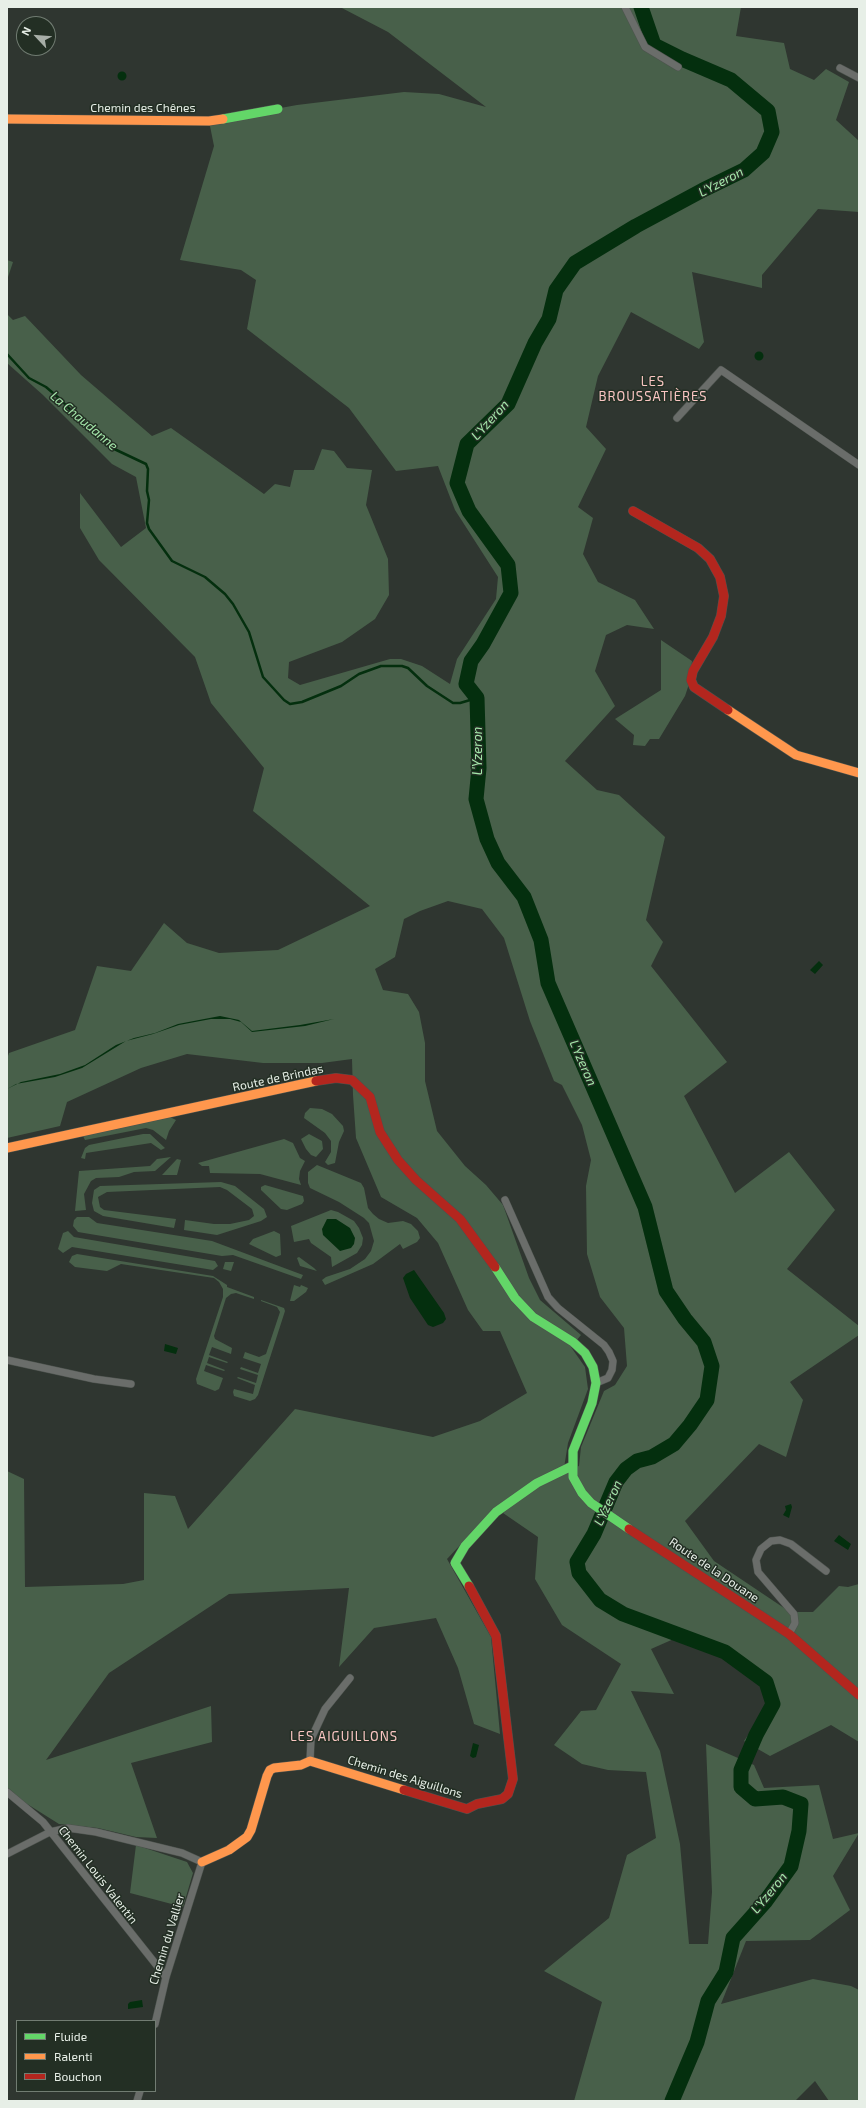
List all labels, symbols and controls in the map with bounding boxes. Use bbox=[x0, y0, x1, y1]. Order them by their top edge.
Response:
north arrow bbox=[16, 16, 56, 56]
text: N bbox=[18, 25, 33, 37]
street label: Chemin des Chênes bbox=[90, 101, 196, 115]
water label: L'Yzeron bbox=[696, 164, 746, 200]
district label: LES BROUSSATIÈRES bbox=[598, 374, 708, 405]
water label: La Chaudanne bbox=[47, 388, 121, 454]
water label: L'Yzeron bbox=[468, 397, 512, 443]
water label: L'Yzeron bbox=[470, 727, 486, 775]
water label: L'Yzeron bbox=[566, 1038, 600, 1088]
street label: Route de Brindas bbox=[231, 1061, 325, 1095]
water label: L'Yzeron bbox=[591, 1478, 625, 1528]
street label: Route de la Douane bbox=[666, 1535, 762, 1605]
district label: LES AIGUILLONS bbox=[290, 1729, 398, 1745]
street label: Chemin des Aiguillons bbox=[346, 1753, 464, 1801]
street label: Chemin Louis Valentin bbox=[55, 1823, 141, 1927]
water label: L'Yzeron bbox=[748, 1869, 790, 1917]
street label: Chemin du Vallier bbox=[146, 1892, 188, 1986]
legend bbox=[16, 2020, 156, 2092]
text: Fluide bbox=[54, 2029, 87, 2043]
text: Ralenti bbox=[54, 2049, 93, 2063]
text: Bouchon bbox=[54, 2069, 102, 2083]

